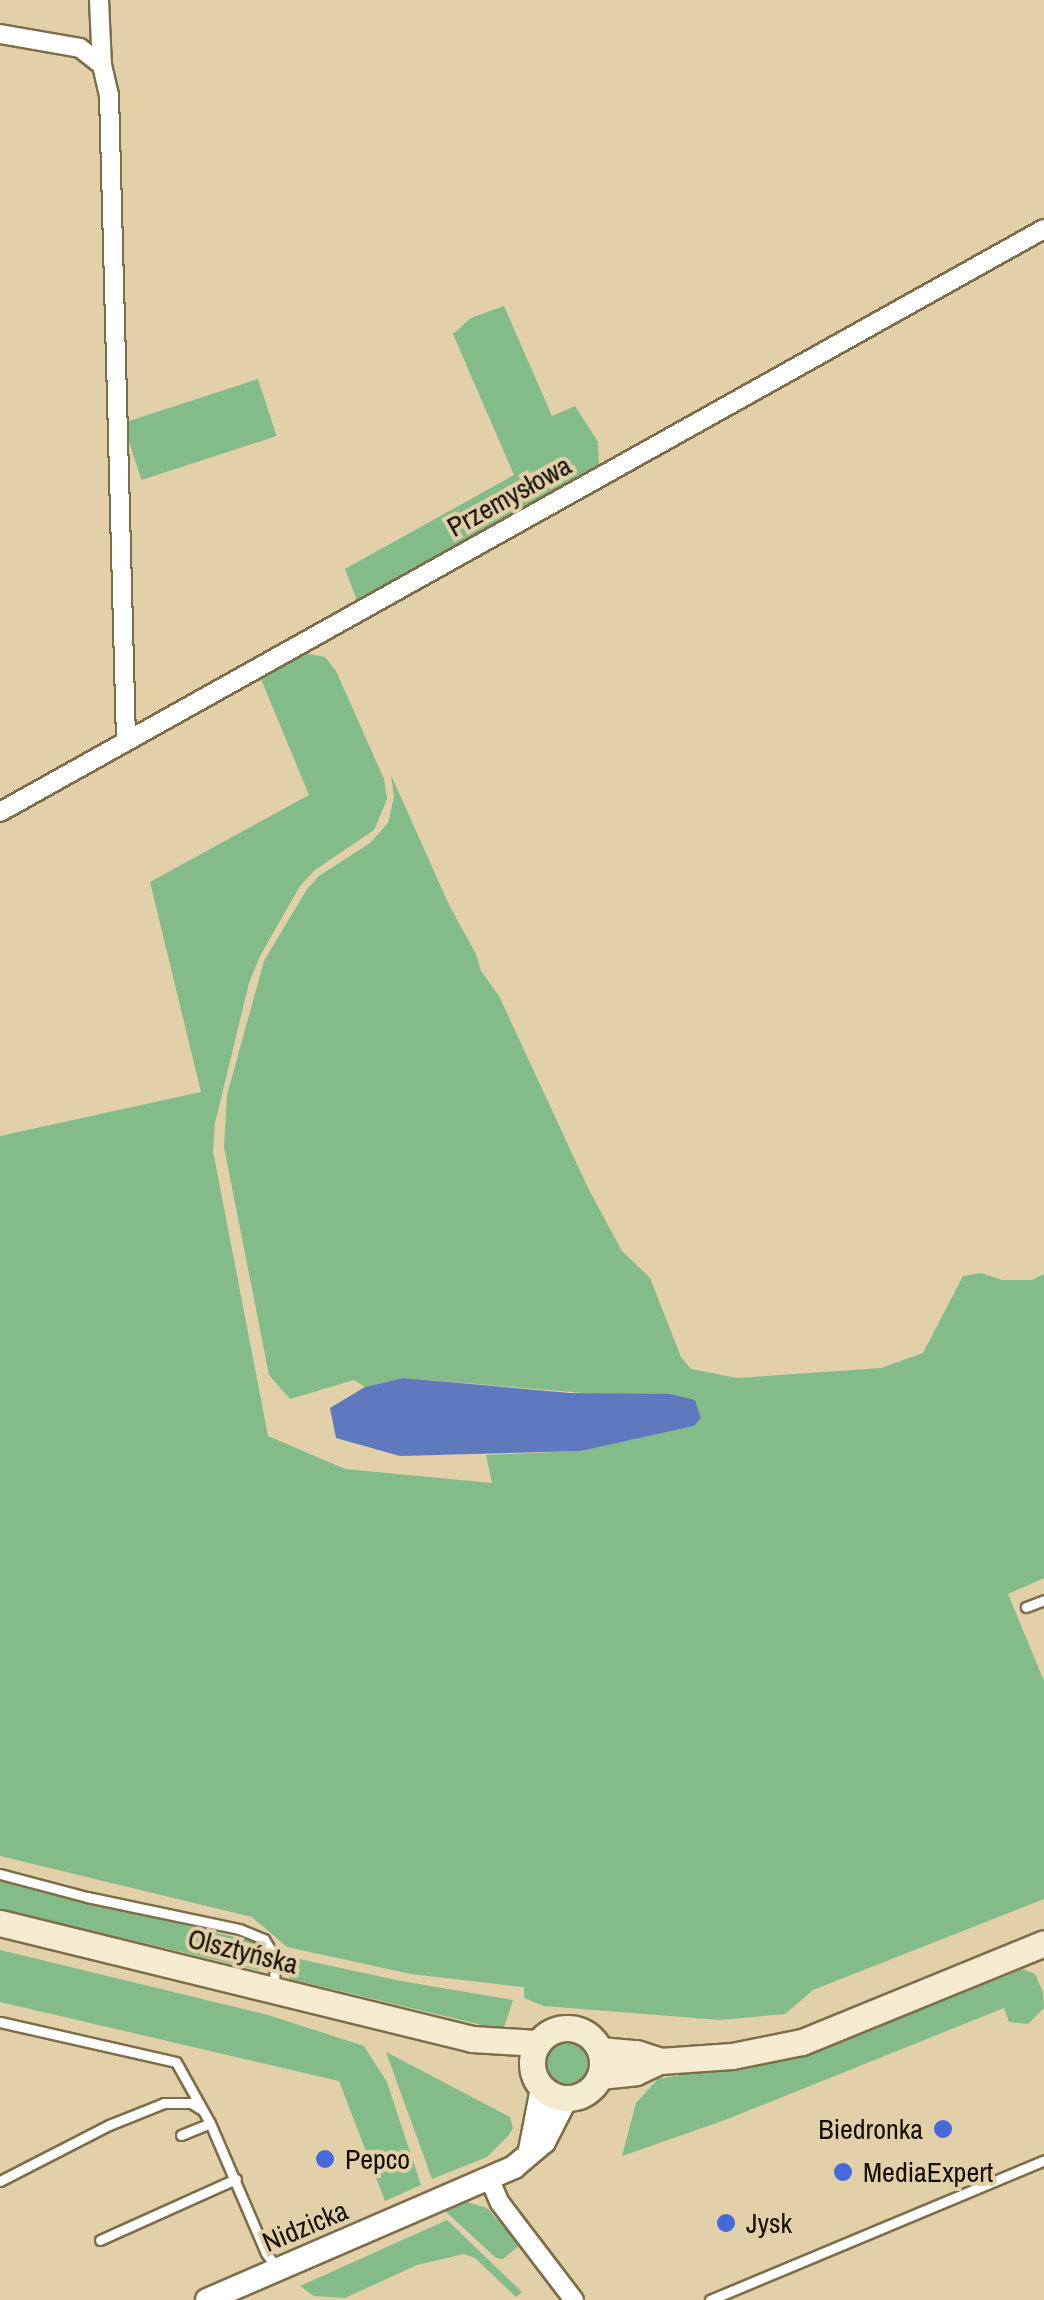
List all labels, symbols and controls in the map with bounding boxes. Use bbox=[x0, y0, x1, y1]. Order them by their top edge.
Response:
street label: Przemysłowa bbox=[441, 448, 577, 544]
street label: Olsztyńska bbox=[184, 1921, 302, 1981]
place label: Biedronka bbox=[818, 2112, 923, 2146]
marker: Biedronka bbox=[932, 2118, 954, 2140]
place label: Pepco bbox=[345, 2142, 410, 2176]
marker: Pepco bbox=[314, 2148, 336, 2170]
place label: MediaExpert bbox=[863, 2155, 993, 2189]
marker: MediaExpert bbox=[832, 2161, 854, 2183]
street label: Nidzicka bbox=[257, 2193, 353, 2259]
place label: Jysk bbox=[746, 2206, 792, 2240]
marker: Jysk bbox=[715, 2212, 737, 2234]

